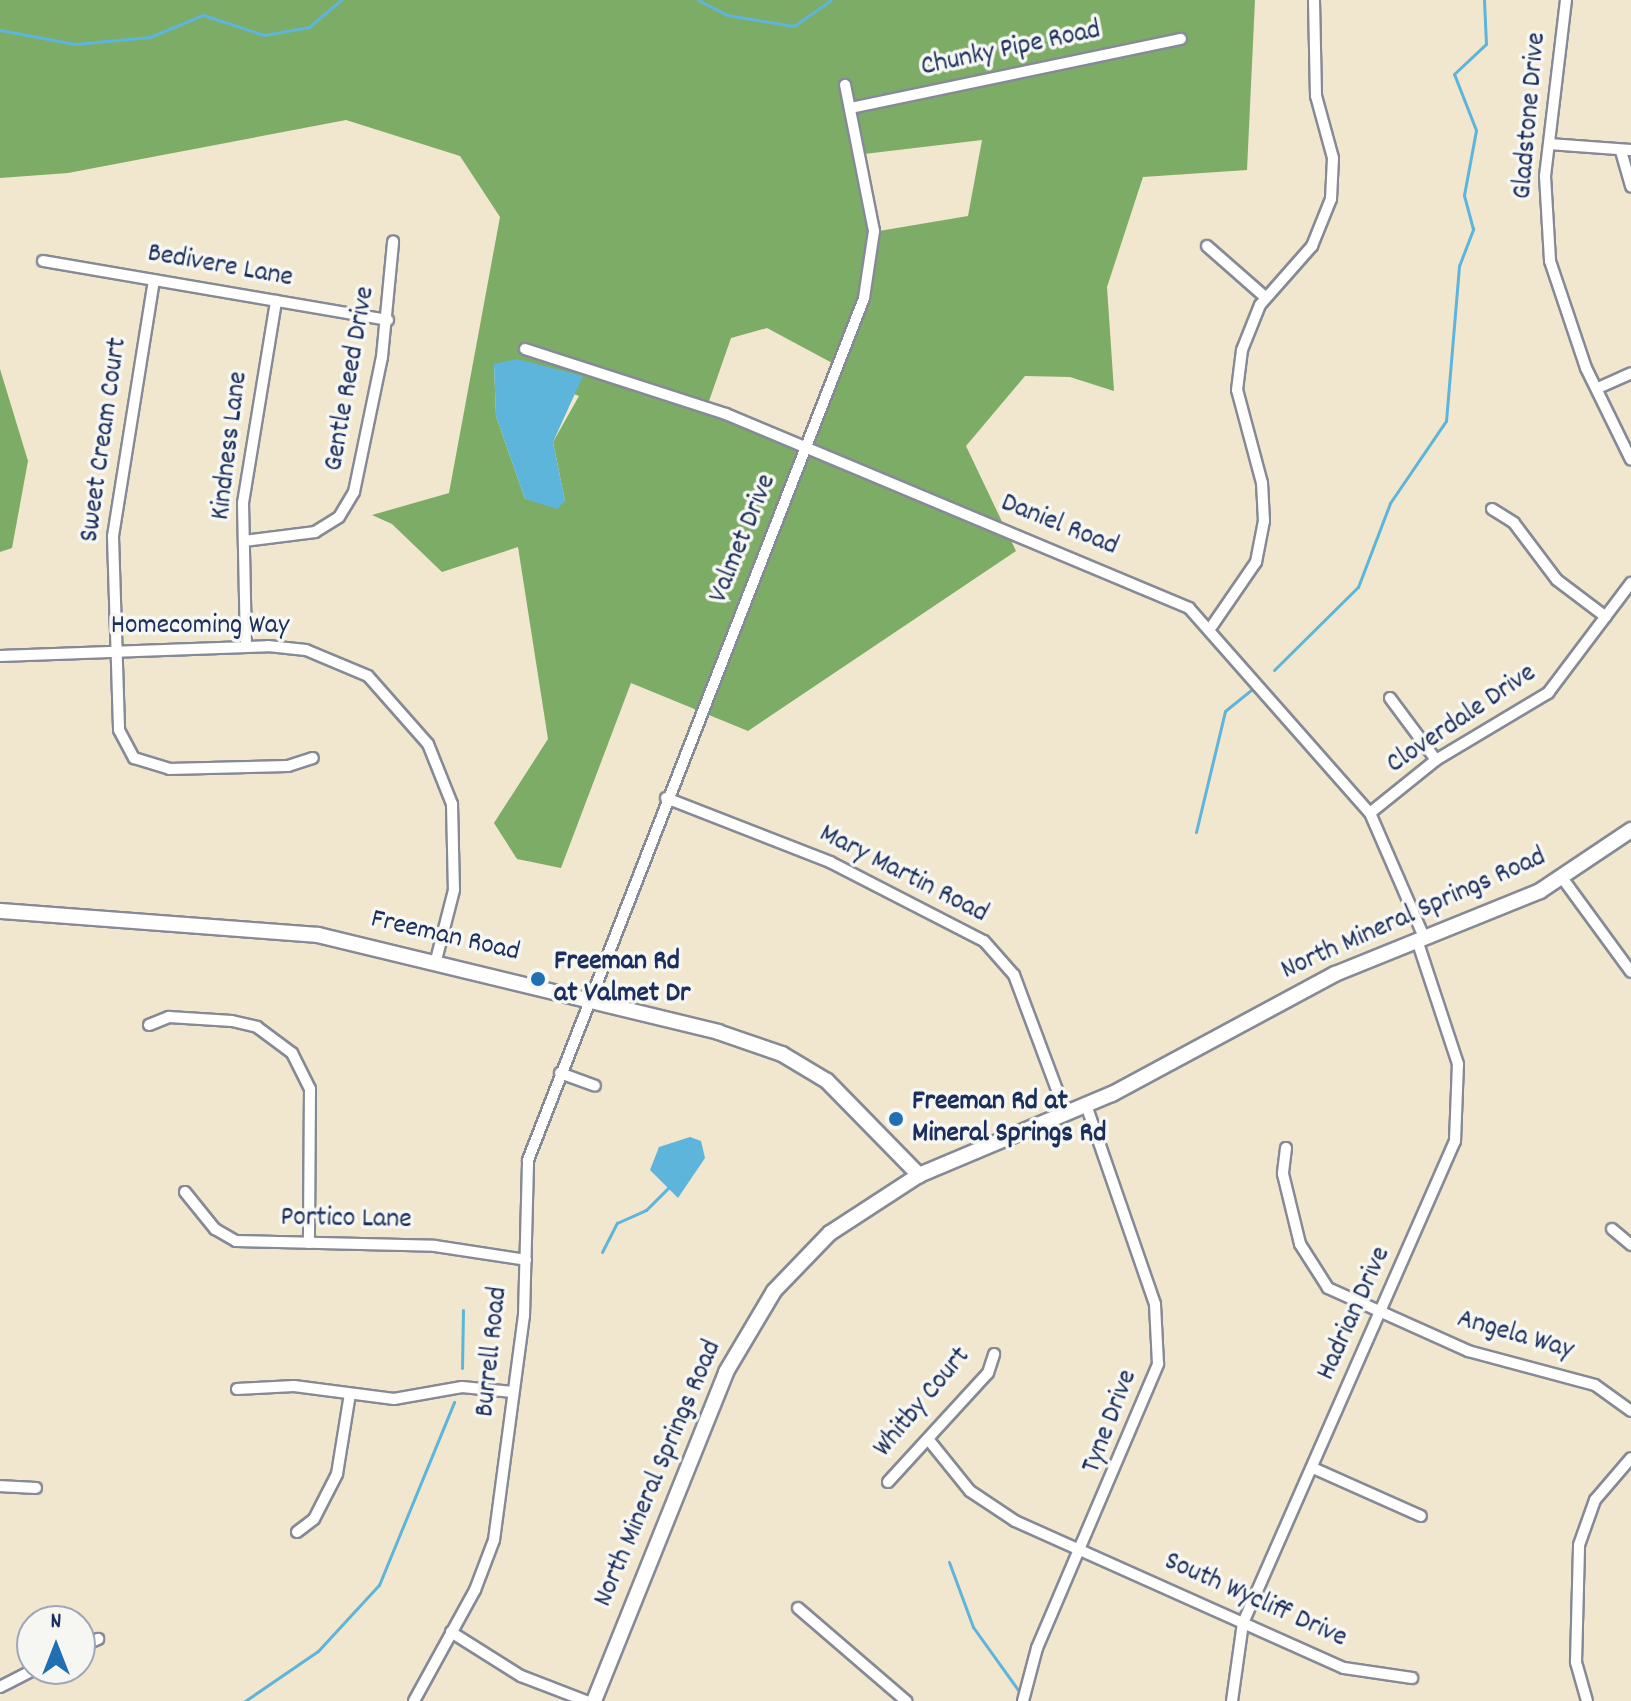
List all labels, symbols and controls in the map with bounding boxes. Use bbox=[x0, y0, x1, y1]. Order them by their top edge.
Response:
street label: Chunky Pipe Road bbox=[918, 15, 1104, 85]
street label: Gladstone Drive bbox=[1507, 31, 1555, 201]
street label: Bedivere Lane bbox=[145, 238, 295, 296]
street label: Gentle Reed Drive bbox=[318, 284, 384, 474]
street label: Sweet Cream Court bbox=[74, 336, 136, 544]
street label: Kindness Lane bbox=[205, 370, 257, 522]
street label: Valmet Drive bbox=[703, 470, 785, 608]
street label: Daniel Road bbox=[996, 487, 1122, 565]
street label: Homecoming Way bbox=[111, 610, 289, 644]
street label: Cloverdale Drive bbox=[1381, 658, 1543, 782]
street label: Mary Martin Road bbox=[813, 818, 993, 932]
street label: North Mineral Springs Road bbox=[1276, 841, 1552, 989]
street label: Freeman Road bbox=[367, 904, 523, 970]
place label: Freeman Rd at Valmet Dr bbox=[554, 946, 690, 1012]
marker: Freeman Rd at Valmet Dr bbox=[529, 970, 547, 988]
place label: Freeman Rd at Mineral Springs Rd bbox=[912, 1086, 1106, 1152]
marker: Freeman Rd at Mineral Springs Rd bbox=[887, 1110, 905, 1128]
street label: Portico Lane bbox=[280, 1202, 412, 1238]
street label: Hadrian Drive bbox=[1311, 1242, 1399, 1386]
street label: Burrell Road bbox=[469, 1285, 517, 1419]
street label: Angela Way bbox=[1453, 1303, 1577, 1369]
street label: North Mineral Springs Road bbox=[588, 1336, 730, 1612]
street label: Whitby Court bbox=[867, 1341, 979, 1465]
street label: Tyne Drive bbox=[1076, 1365, 1146, 1479]
street label: South Wycliff Drive bbox=[1159, 1546, 1351, 1656]
north arrow bbox=[16, 1605, 96, 1685]
text: N bbox=[51, 1607, 61, 1638]

